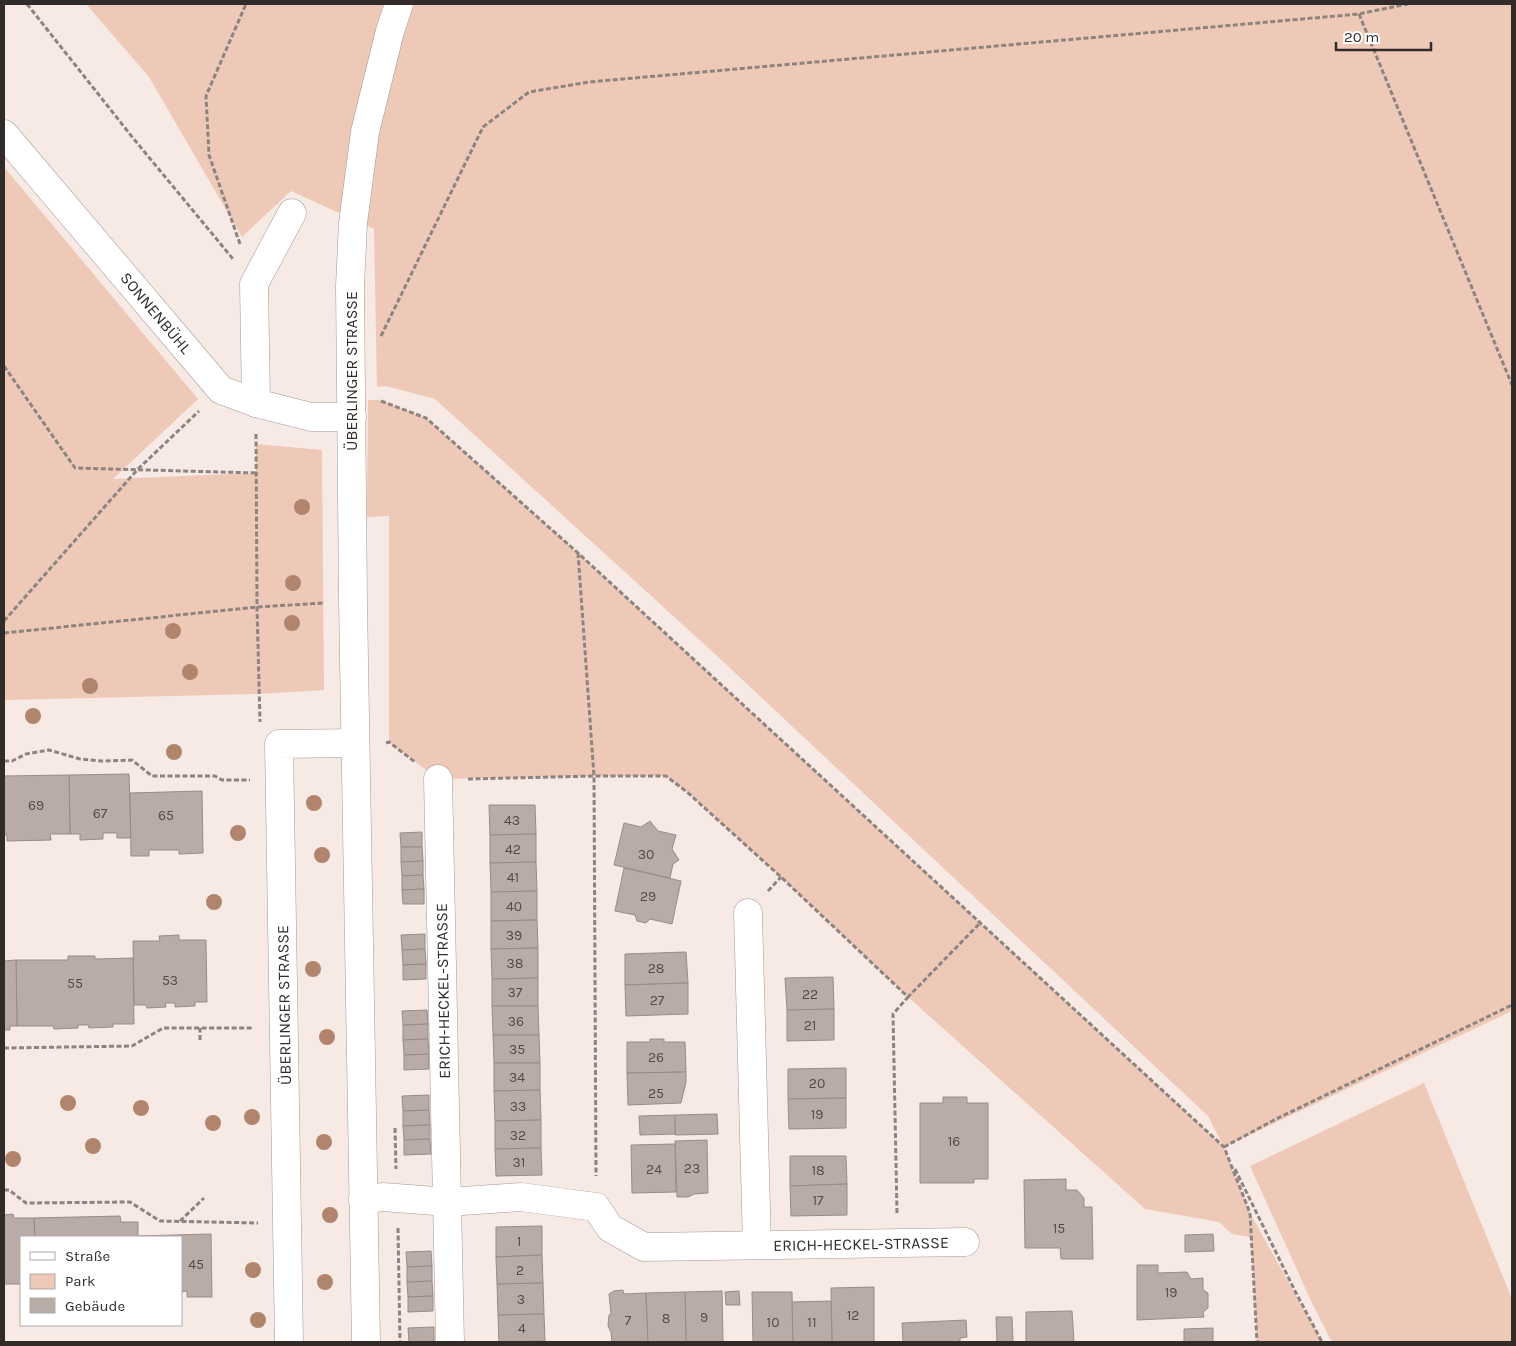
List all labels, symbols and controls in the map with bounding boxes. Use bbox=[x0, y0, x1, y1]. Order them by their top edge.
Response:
scale bar bbox=[1336, 20, 1431, 52]
text: 20 m bbox=[1344, 28, 1379, 46]
street label: SONNENBÜHL bbox=[116, 268, 196, 358]
street label: ÜBERLINGER STRASSE bbox=[342, 291, 361, 451]
house number: 69 bbox=[28, 797, 44, 814]
house number: 67 bbox=[93, 805, 108, 822]
house number: 65 bbox=[158, 807, 174, 824]
house number: 43 bbox=[504, 812, 520, 829]
house number: 42 bbox=[505, 841, 521, 858]
house number: 30 bbox=[638, 846, 654, 863]
house number: 41 bbox=[507, 869, 519, 886]
house number: 29 bbox=[640, 888, 656, 905]
house number: 40 bbox=[506, 898, 522, 915]
street label: ERICH-HECKEL-STRASSE bbox=[432, 903, 454, 1079]
street label: ÜBERLINGER STRASSE bbox=[273, 925, 295, 1085]
house number: 39 bbox=[506, 927, 522, 944]
house number: 38 bbox=[507, 955, 523, 972]
house number: 28 bbox=[648, 960, 664, 977]
house number: 53 bbox=[162, 972, 178, 989]
house number: 55 bbox=[67, 975, 83, 992]
house number: 37 bbox=[508, 984, 523, 1001]
house number: 22 bbox=[802, 986, 818, 1003]
house number: 27 bbox=[650, 992, 665, 1009]
house number: 36 bbox=[508, 1013, 524, 1030]
house number: 21 bbox=[804, 1017, 816, 1034]
house number: 35 bbox=[509, 1041, 525, 1058]
house number: 26 bbox=[648, 1049, 664, 1066]
house number: 34 bbox=[509, 1069, 525, 1086]
house number: 20 bbox=[809, 1075, 825, 1092]
house number: 25 bbox=[648, 1085, 664, 1102]
house number: 33 bbox=[510, 1098, 526, 1115]
house number: 19 bbox=[811, 1106, 823, 1123]
house number: 32 bbox=[510, 1127, 526, 1144]
house number: 16 bbox=[948, 1133, 960, 1150]
house number: 31 bbox=[513, 1154, 525, 1171]
house number: 23 bbox=[684, 1160, 700, 1177]
house number: 24 bbox=[646, 1161, 662, 1178]
house number: 18 bbox=[811, 1162, 825, 1179]
house number: 17 bbox=[812, 1192, 824, 1209]
house number: 15 bbox=[1053, 1220, 1065, 1237]
house number: 1 bbox=[517, 1233, 521, 1250]
street label: ERICH-HECKEL-STRASSE bbox=[773, 1233, 949, 1255]
legend bbox=[20, 1236, 182, 1326]
text: Straße bbox=[65, 1247, 110, 1265]
house number: 45 bbox=[188, 1256, 204, 1273]
house number: 2 bbox=[516, 1262, 524, 1279]
text: Park bbox=[65, 1272, 95, 1290]
house number: 19 bbox=[1165, 1284, 1177, 1301]
house number: 3 bbox=[517, 1291, 525, 1308]
text: Gebäude bbox=[65, 1297, 125, 1315]
house number: 12 bbox=[847, 1307, 859, 1324]
house number: 9 bbox=[700, 1309, 708, 1326]
house number: 8 bbox=[662, 1310, 670, 1327]
house number: 7 bbox=[625, 1312, 632, 1329]
house number: 10 bbox=[767, 1314, 779, 1331]
house number: 11 bbox=[807, 1314, 817, 1331]
house number: 4 bbox=[518, 1320, 526, 1337]

